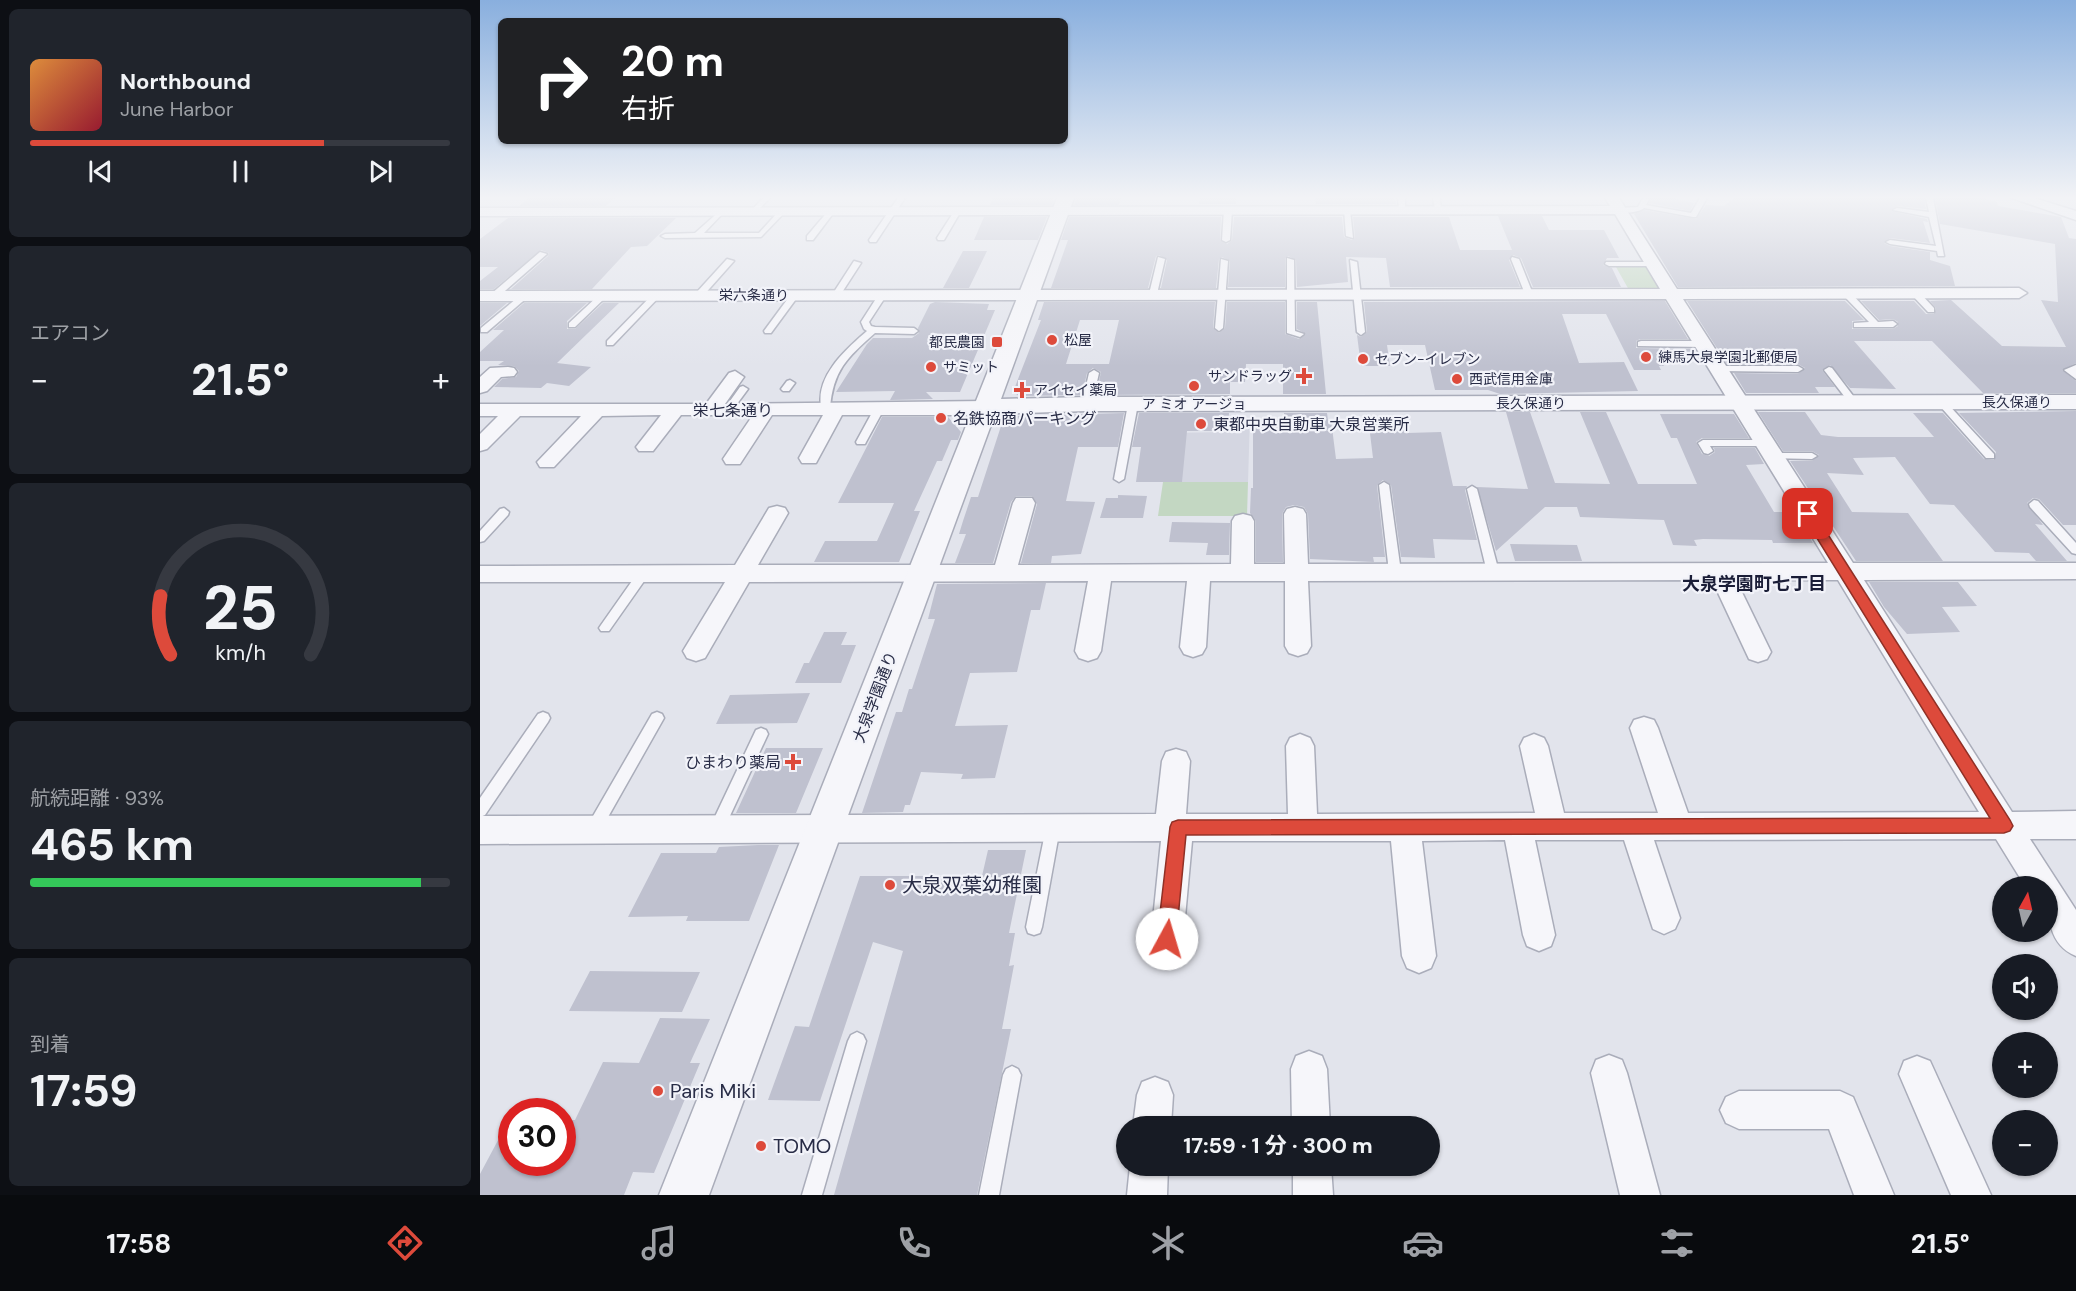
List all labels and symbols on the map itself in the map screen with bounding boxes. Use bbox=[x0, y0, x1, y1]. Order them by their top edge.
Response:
street label: 栄六条通り bbox=[719, 286, 789, 304]
place label: 松屋 bbox=[1064, 331, 1092, 349]
place label: 都民農園 bbox=[929, 333, 985, 351]
marker: 松屋 bbox=[1045, 333, 1059, 347]
marker: 都民農園 bbox=[990, 335, 1004, 349]
place label: 練馬大泉学園北郵便局 bbox=[1658, 348, 1798, 366]
place label: セブン-イレブン bbox=[1375, 350, 1481, 368]
marker: 練馬大泉学園北郵便局 bbox=[1639, 350, 1653, 364]
marker: セブン-イレブン bbox=[1356, 352, 1370, 366]
place label: サミット bbox=[943, 358, 999, 376]
marker: サミット bbox=[924, 360, 938, 374]
place label: サンドラッグ bbox=[1208, 367, 1292, 385]
marker: サンドラッグ bbox=[1297, 369, 1311, 383]
place label: 西武信用金庫 bbox=[1469, 370, 1553, 388]
marker: 西武信用金庫 bbox=[1450, 372, 1464, 386]
marker: ア ミオ アージョ bbox=[1187, 379, 1201, 393]
place label: アイセイ薬局 bbox=[1034, 381, 1117, 399]
marker: アイセイ薬局 bbox=[1015, 383, 1029, 397]
street label: 長久保通り bbox=[1982, 393, 2052, 411]
street label: 長久保通り bbox=[1496, 394, 1566, 412]
place label: ア ミオ アージョ bbox=[1142, 395, 1246, 413]
street label: 栄七条通り bbox=[693, 400, 773, 421]
place label: 名鉄協商パーキング bbox=[953, 408, 1097, 429]
marker: 名鉄協商パーキング bbox=[934, 411, 948, 425]
place label: 東都中央自動車 大泉営業所 bbox=[1213, 414, 1409, 435]
marker: 東都中央自動車 大泉営業所 bbox=[1194, 417, 1208, 431]
pin bbox=[1782, 488, 1833, 539]
district label: 大泉学園町七丁目 bbox=[1682, 572, 1826, 596]
street label: 大泉学園通り bbox=[848, 648, 902, 746]
place label: ひまわり薬局 bbox=[685, 752, 781, 773]
marker: ひまわり薬局 bbox=[786, 755, 800, 769]
place label: 大泉双葉幼稚園 bbox=[902, 872, 1042, 898]
north arrow bbox=[1992, 876, 2058, 942]
marker: 大泉双葉幼稚園 bbox=[883, 878, 897, 892]
position arrow bbox=[1135, 907, 1199, 971]
place label: Paris Miki bbox=[670, 1078, 756, 1104]
marker: Paris Miki bbox=[651, 1084, 665, 1098]
speed limit sign: 30 bbox=[498, 1098, 576, 1176]
place label: TOMO bbox=[773, 1133, 831, 1159]
marker: TOMO bbox=[754, 1139, 768, 1153]

